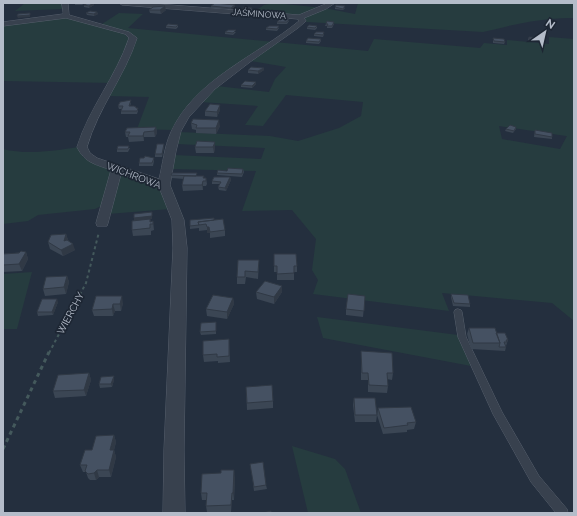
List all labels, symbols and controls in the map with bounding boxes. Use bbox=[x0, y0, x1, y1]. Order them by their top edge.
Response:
street label: JAŚMINOWA bbox=[232, 6, 286, 21]
north arrow bbox=[525, 12, 565, 52]
text: N bbox=[543, 16, 557, 32]
street label: WICHROWA bbox=[105, 160, 163, 191]
street label: WIERCHY bbox=[55, 290, 86, 336]

